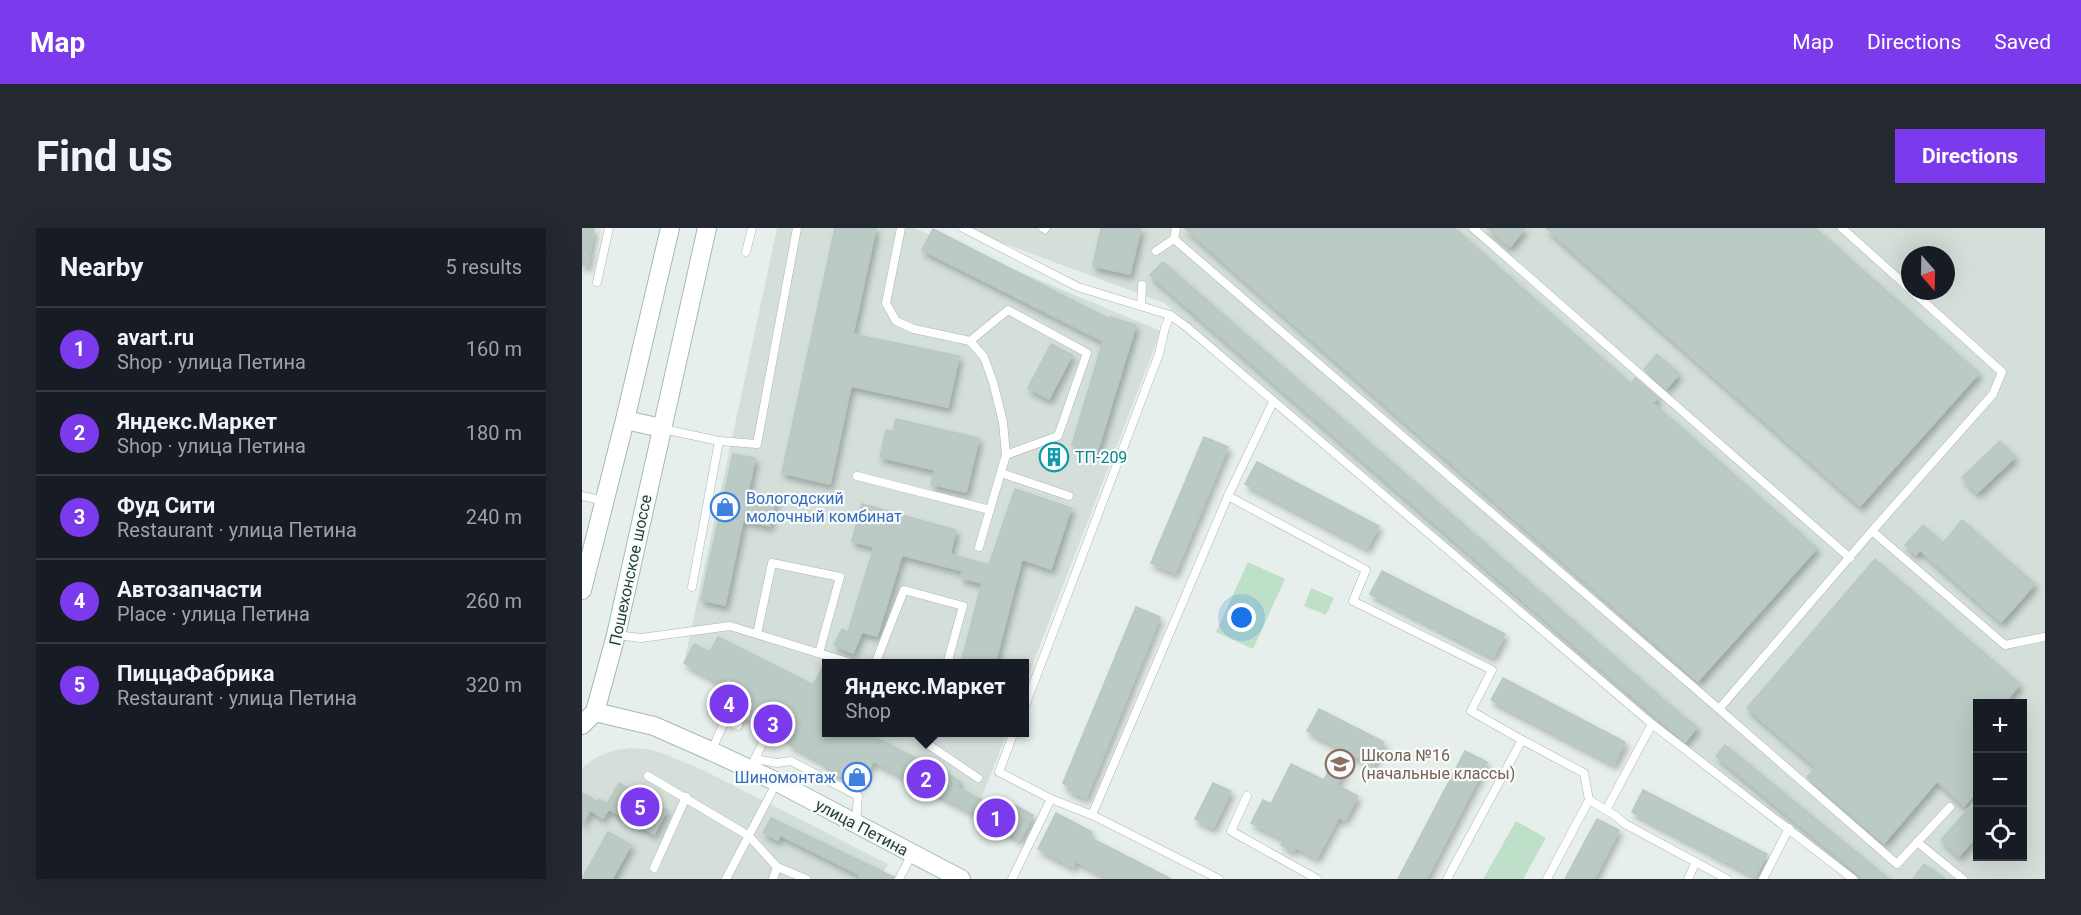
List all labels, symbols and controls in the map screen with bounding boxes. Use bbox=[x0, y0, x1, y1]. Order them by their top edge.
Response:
text: Map bbox=[30, 26, 85, 59]
text: Map bbox=[1792, 30, 1834, 54]
text: Directions bbox=[1867, 30, 1961, 54]
text: Saved bbox=[1994, 30, 2051, 54]
button: Directions bbox=[1895, 129, 2045, 183]
text: Find us bbox=[36, 132, 173, 181]
north arrow bbox=[1901, 246, 1955, 300]
text: Nearby bbox=[60, 252, 143, 282]
text: 5 results bbox=[446, 255, 522, 279]
text: avart.ru bbox=[117, 325, 194, 350]
text: 1 bbox=[74, 337, 85, 361]
text: 160 m bbox=[466, 337, 522, 361]
text: Shop · улица Петина bbox=[117, 350, 306, 374]
text: Яндекс.Маркет bbox=[117, 409, 277, 434]
text: 2 bbox=[74, 421, 85, 445]
text: 180 m bbox=[466, 421, 522, 445]
text: Shop · улица Петина bbox=[117, 434, 306, 458]
building icon: ТП-209 bbox=[1038, 441, 1070, 473]
place label: ТП-209 bbox=[1075, 448, 1127, 467]
place label: Вологодский молочный комбинат bbox=[746, 489, 902, 526]
shop icon: Вологодский молочный комбинат bbox=[709, 491, 741, 523]
text: Фуд Сити bbox=[117, 493, 215, 518]
street label: Пошехонское шоссе bbox=[605, 493, 656, 647]
text: 3 bbox=[74, 505, 85, 529]
text: 240 m bbox=[466, 505, 522, 529]
text: Restaurant · улица Петина bbox=[117, 518, 357, 542]
text: Автозапчасти bbox=[117, 577, 262, 602]
text: 4 bbox=[74, 589, 85, 613]
text: 260 m bbox=[466, 589, 522, 613]
text: Place · улица Петина bbox=[117, 602, 310, 626]
your location bbox=[1227, 603, 1256, 632]
popup bbox=[822, 659, 1029, 737]
text: ПиццаФабрика bbox=[117, 661, 275, 686]
text: 5 bbox=[74, 673, 85, 697]
text: 320 m bbox=[466, 673, 522, 697]
text: Яндекс.Маркет bbox=[846, 674, 1005, 699]
pin: 4 bbox=[710, 682, 748, 726]
text: Restaurant · улица Петина bbox=[117, 686, 357, 710]
text: Shop bbox=[846, 699, 891, 723]
map controls bbox=[1973, 699, 2027, 861]
button: + bbox=[1973, 699, 2027, 753]
pin: 3 bbox=[754, 702, 792, 746]
place label: Школа №16 (начальные классы) bbox=[1361, 746, 1515, 783]
school or university icon: Школа №16 (начальные классы) bbox=[1324, 748, 1356, 780]
button: − bbox=[1973, 753, 2027, 807]
pin: 2 bbox=[906, 756, 946, 802]
shop icon: Шиномонтаж bbox=[841, 761, 873, 793]
place label: Шиномонтаж bbox=[735, 768, 837, 787]
pin: 5 bbox=[620, 784, 660, 830]
street label: улица Петина bbox=[812, 795, 912, 860]
pin: 1 bbox=[976, 796, 1016, 840]
button: locate bbox=[1973, 807, 2027, 861]

